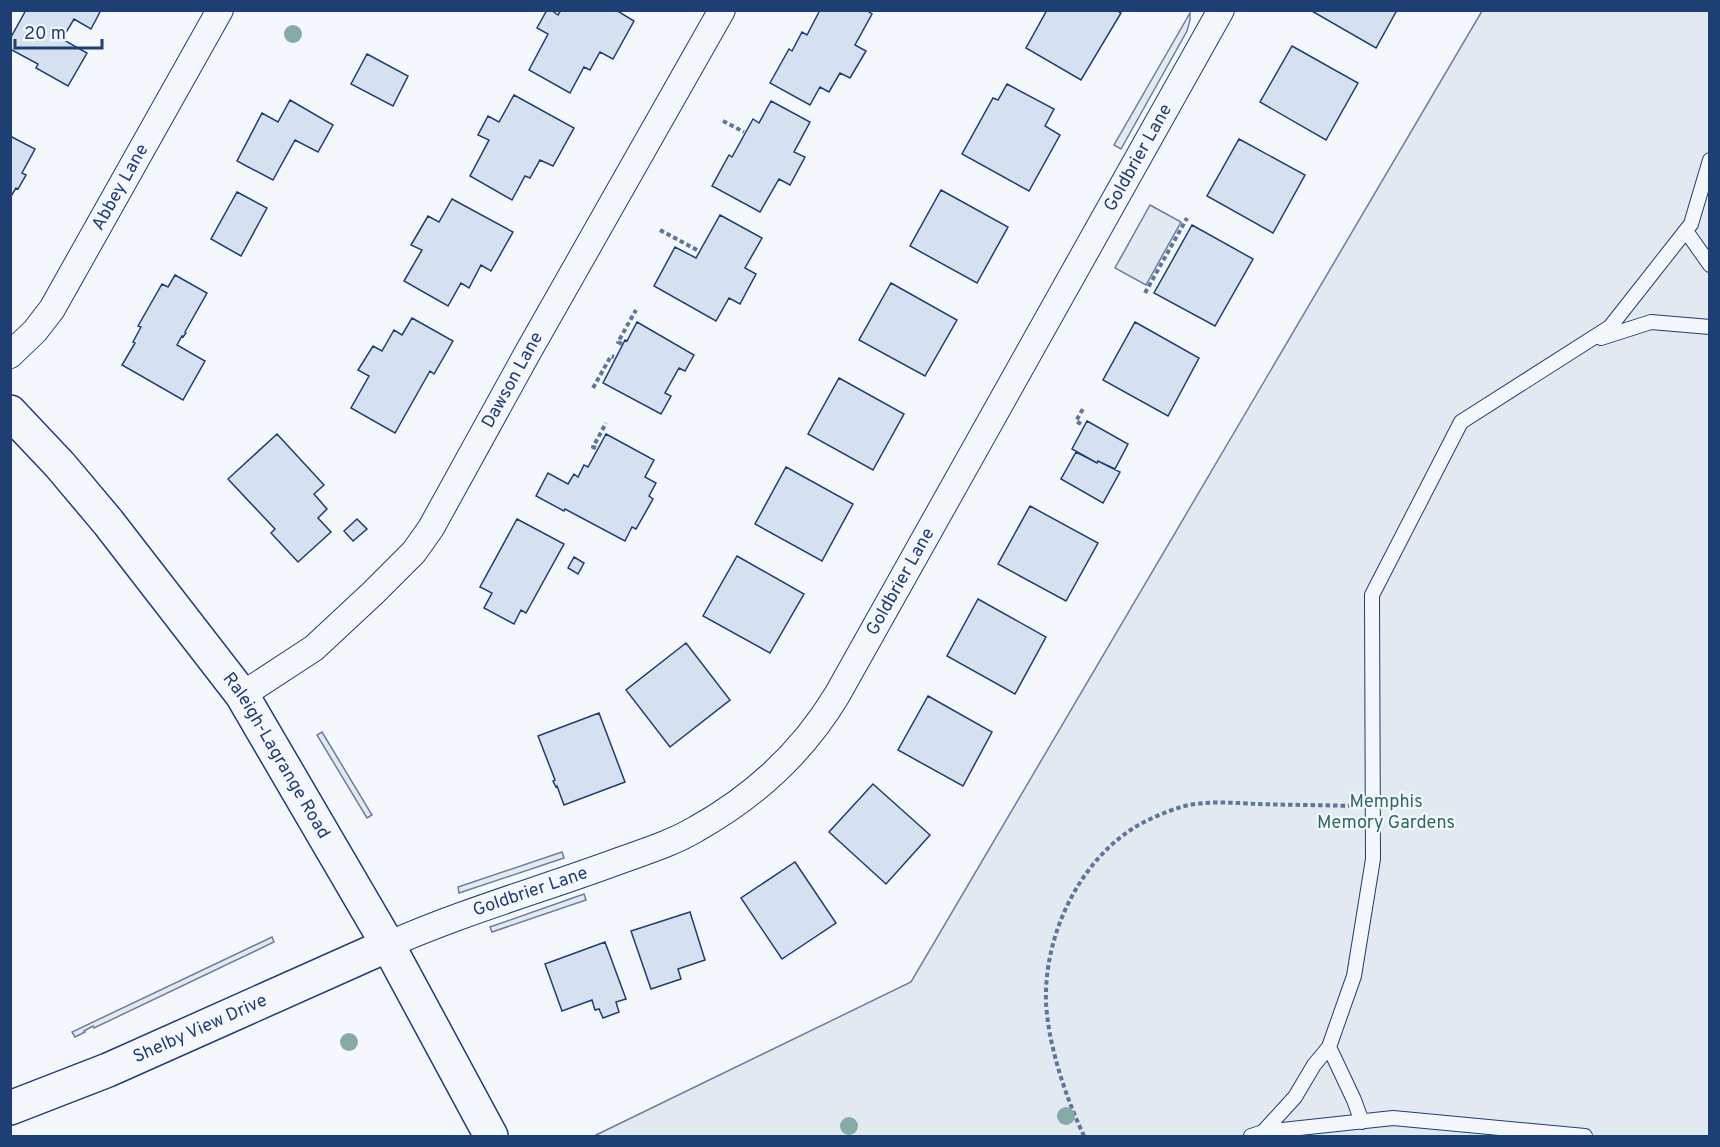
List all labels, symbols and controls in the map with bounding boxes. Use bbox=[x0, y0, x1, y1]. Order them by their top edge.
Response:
scale bar bbox=[15, 12, 102, 50]
text: 20 m bbox=[24, 23, 66, 46]
street label: Goldbrier Lane bbox=[1099, 100, 1177, 216]
street label: Abbey Lane bbox=[87, 140, 154, 235]
street label: Dawson Lane bbox=[477, 328, 548, 432]
street label: Goldbrier Lane bbox=[861, 524, 940, 640]
street label: Raleigh-Lagrange Road bbox=[217, 668, 335, 843]
park label: Memphis Memory Gardens bbox=[1317, 791, 1455, 835]
street label: Goldbrier Lane bbox=[470, 862, 591, 922]
street label: Shelby View Drive bbox=[130, 989, 271, 1069]

